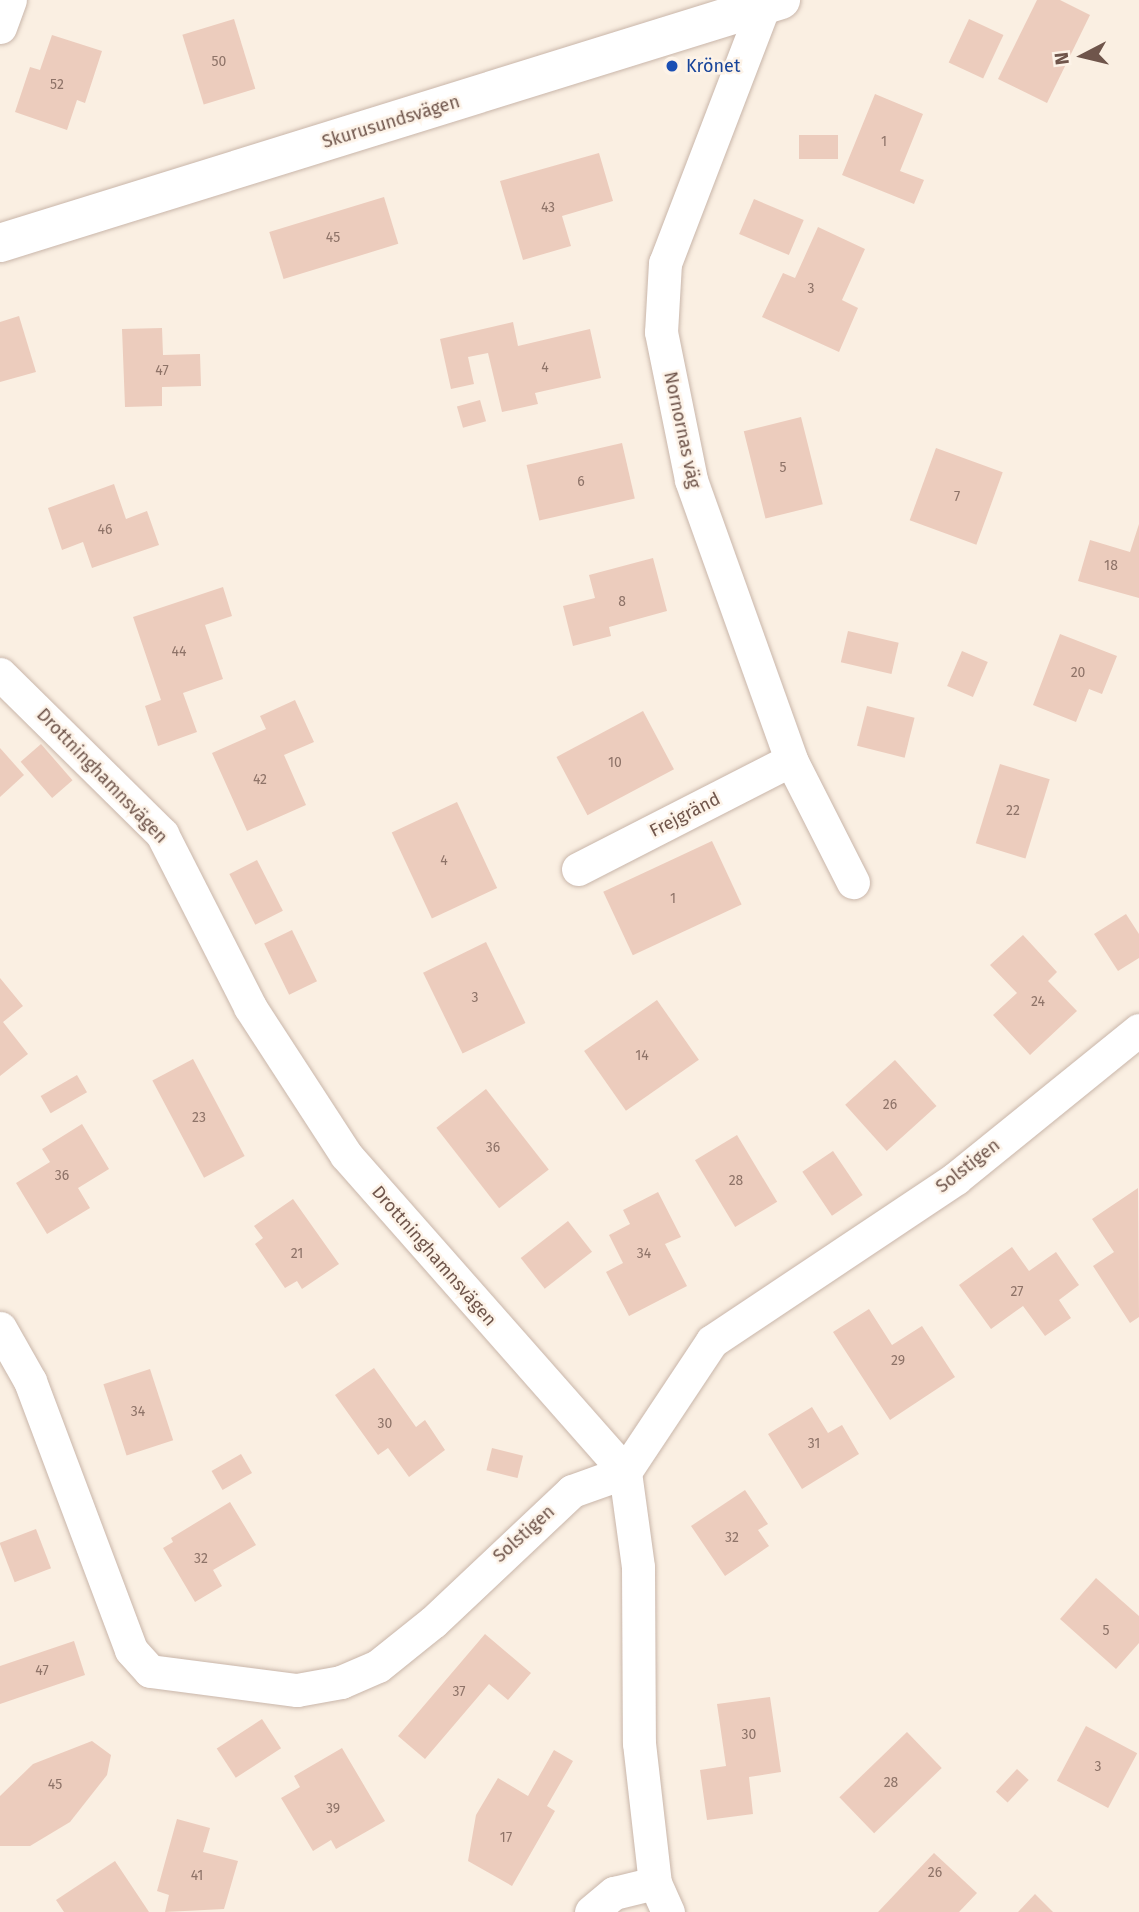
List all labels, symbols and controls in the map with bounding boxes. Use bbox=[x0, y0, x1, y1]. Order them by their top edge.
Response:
north arrow bbox=[1048, 21, 1118, 91]
text: N bbox=[1049, 51, 1074, 66]
house number: 50 bbox=[212, 54, 226, 70]
place label: Krönet bbox=[686, 55, 740, 77]
marker: Krönet bbox=[664, 58, 680, 74]
house number: 52 bbox=[50, 77, 64, 93]
street label: Skurusundsvägen bbox=[320, 91, 462, 153]
house number: 1 bbox=[881, 134, 887, 150]
house number: 43 bbox=[541, 200, 555, 216]
house number: 45 bbox=[326, 230, 340, 246]
house number: 3 bbox=[808, 281, 814, 297]
house number: 4 bbox=[541, 360, 549, 376]
house number: 47 bbox=[155, 363, 169, 379]
street label: Nornornas väg bbox=[659, 370, 705, 490]
house number: 5 bbox=[779, 460, 787, 476]
house number: 6 bbox=[577, 474, 585, 490]
house number: 7 bbox=[954, 489, 960, 505]
house number: 46 bbox=[98, 522, 112, 538]
house number: 18 bbox=[1104, 558, 1118, 574]
house number: 8 bbox=[618, 594, 626, 610]
house number: 44 bbox=[172, 644, 186, 660]
house number: 20 bbox=[1071, 665, 1085, 681]
street label: Drottninghamnsvägen bbox=[32, 704, 172, 848]
house number: 10 bbox=[608, 755, 622, 771]
house number: 42 bbox=[253, 772, 267, 788]
street label: Frejgränd bbox=[646, 788, 724, 842]
house number: 22 bbox=[1006, 803, 1020, 819]
house number: 4 bbox=[440, 853, 448, 869]
house number: 1 bbox=[670, 891, 676, 907]
house number: 3 bbox=[472, 990, 478, 1006]
house number: 24 bbox=[1031, 994, 1045, 1010]
house number: 14 bbox=[635, 1048, 649, 1064]
house number: 26 bbox=[883, 1097, 897, 1113]
house number: 23 bbox=[192, 1110, 206, 1126]
street label: Solstigen bbox=[932, 1134, 1004, 1198]
house number: 36 bbox=[486, 1140, 500, 1156]
house number: 36 bbox=[55, 1168, 69, 1184]
house number: 28 bbox=[729, 1173, 743, 1189]
street label: Drottninghamnsvägen bbox=[367, 1181, 501, 1331]
house number: 21 bbox=[291, 1246, 303, 1262]
house number: 34 bbox=[637, 1246, 651, 1262]
house number: 27 bbox=[1010, 1284, 1024, 1300]
house number: 29 bbox=[891, 1353, 905, 1369]
house number: 34 bbox=[131, 1404, 145, 1420]
house number: 30 bbox=[378, 1416, 392, 1432]
house number: 31 bbox=[808, 1436, 820, 1452]
street label: Solstigen bbox=[489, 1501, 559, 1567]
house number: 32 bbox=[725, 1530, 739, 1546]
house number: 32 bbox=[194, 1551, 208, 1567]
house number: 5 bbox=[1102, 1623, 1110, 1639]
house number: 47 bbox=[35, 1663, 49, 1679]
house number: 37 bbox=[452, 1684, 466, 1700]
house number: 30 bbox=[742, 1727, 756, 1743]
house number: 3 bbox=[1095, 1759, 1101, 1775]
house number: 28 bbox=[884, 1775, 898, 1791]
house number: 45 bbox=[48, 1777, 62, 1793]
house number: 39 bbox=[326, 1801, 340, 1817]
house number: 17 bbox=[500, 1830, 512, 1846]
house number: 26 bbox=[928, 1865, 942, 1881]
house number: 41 bbox=[191, 1868, 203, 1884]

